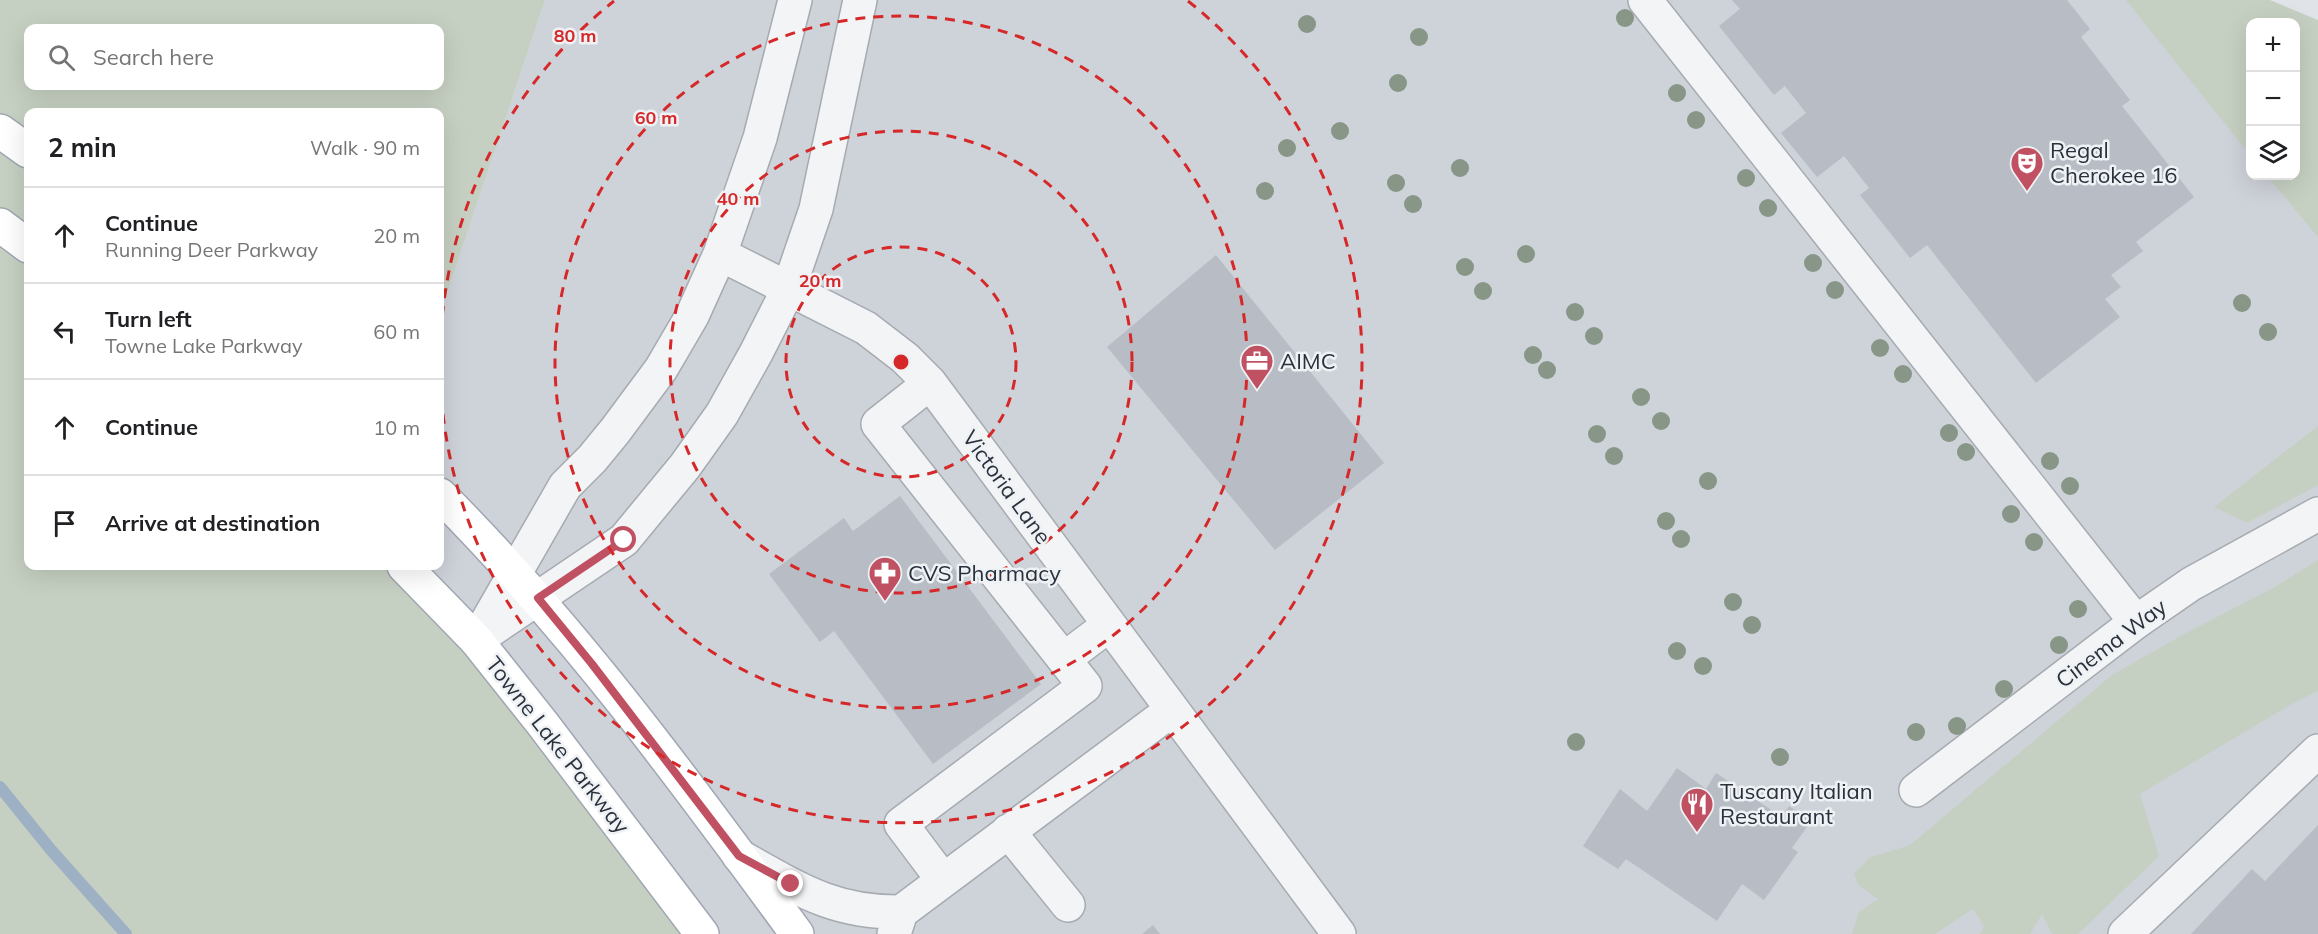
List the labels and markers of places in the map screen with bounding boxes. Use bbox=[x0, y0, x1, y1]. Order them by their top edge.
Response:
place label: Regal Cherokee 16 bbox=[2050, 136, 2177, 189]
theatre icon: Regal Cherokee 16 bbox=[2009, 145, 2045, 192]
office icon: AIMC bbox=[1239, 343, 1275, 390]
place label: AIMC bbox=[1280, 347, 1336, 375]
centre of rings bbox=[891, 352, 911, 372]
pharmacy icon: CVS Pharmacy bbox=[867, 555, 903, 602]
place label: CVS Pharmacy bbox=[908, 559, 1061, 587]
place label: Tuscany Italian Restaurant bbox=[1720, 777, 1873, 830]
restaurant icon: Tuscany Italian Restaurant bbox=[1679, 786, 1715, 833]

